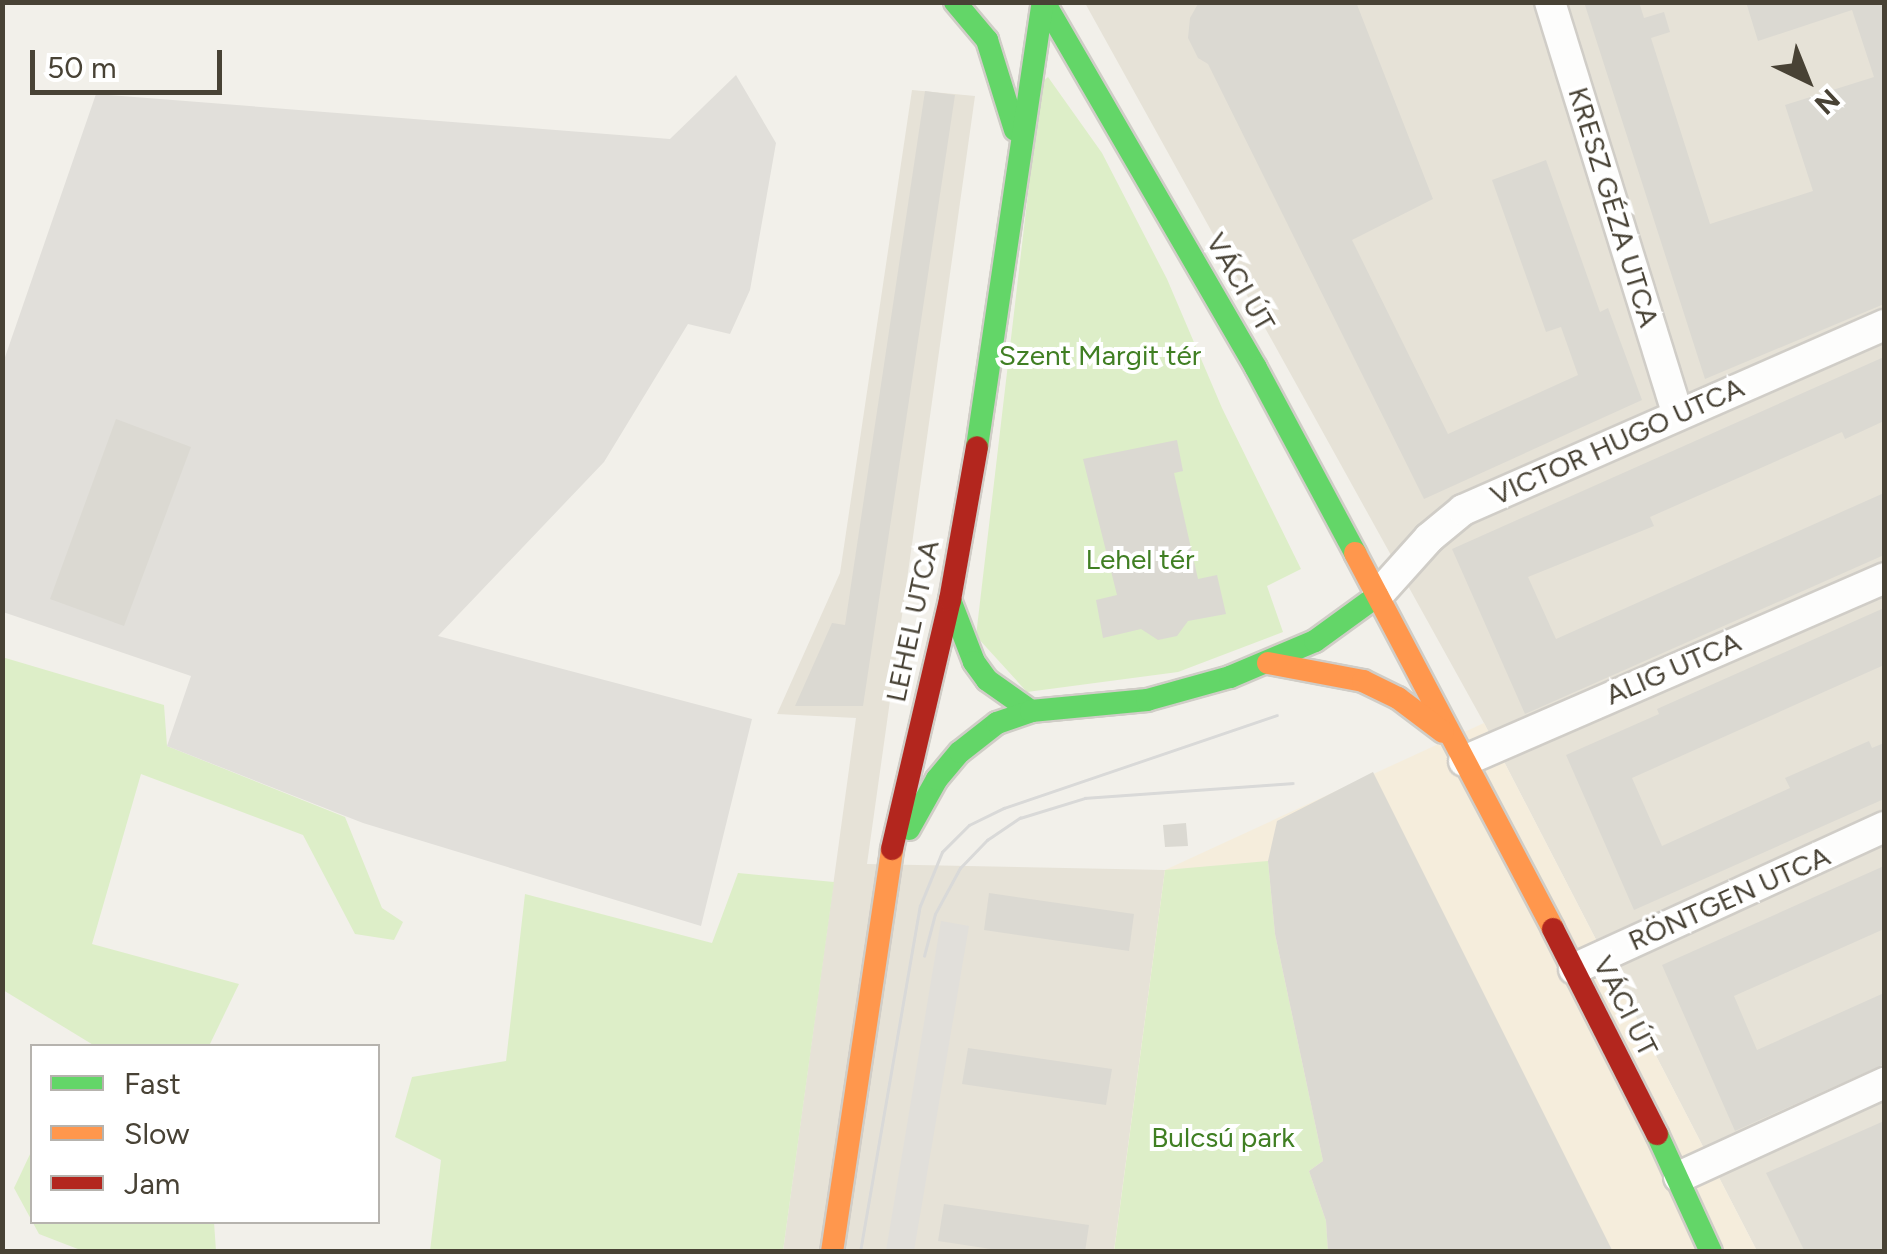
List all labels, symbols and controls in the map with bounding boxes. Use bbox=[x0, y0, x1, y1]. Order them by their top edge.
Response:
scale bar bbox=[35, 30, 228, 92]
north arrow bbox=[1757, 30, 1857, 130]
text: 50 m bbox=[47, 49, 116, 86]
text: N bbox=[1808, 82, 1847, 122]
street label: KRESZ GÉZA UTCA bbox=[1562, 83, 1666, 331]
street label: VÁCI ÚT bbox=[1199, 227, 1283, 337]
park label: Szent Margit tér bbox=[999, 338, 1201, 372]
street label: VICTOR HUGO UTCA bbox=[1485, 370, 1749, 512]
street label: LEHEL UTCA bbox=[878, 537, 946, 705]
park label: Lehel tér bbox=[1085, 542, 1195, 576]
street label: ALIG UTCA bbox=[1600, 625, 1746, 711]
street label: RÖNTGEN UTCA bbox=[1623, 839, 1835, 957]
street label: VÁCI ÚT bbox=[1587, 950, 1665, 1062]
legend bbox=[30, 1044, 380, 1224]
text: Fast bbox=[124, 1065, 181, 1102]
text: Slow bbox=[124, 1115, 190, 1152]
park label: Bulcsú park bbox=[1151, 1120, 1295, 1154]
text: Jam bbox=[124, 1165, 180, 1202]

